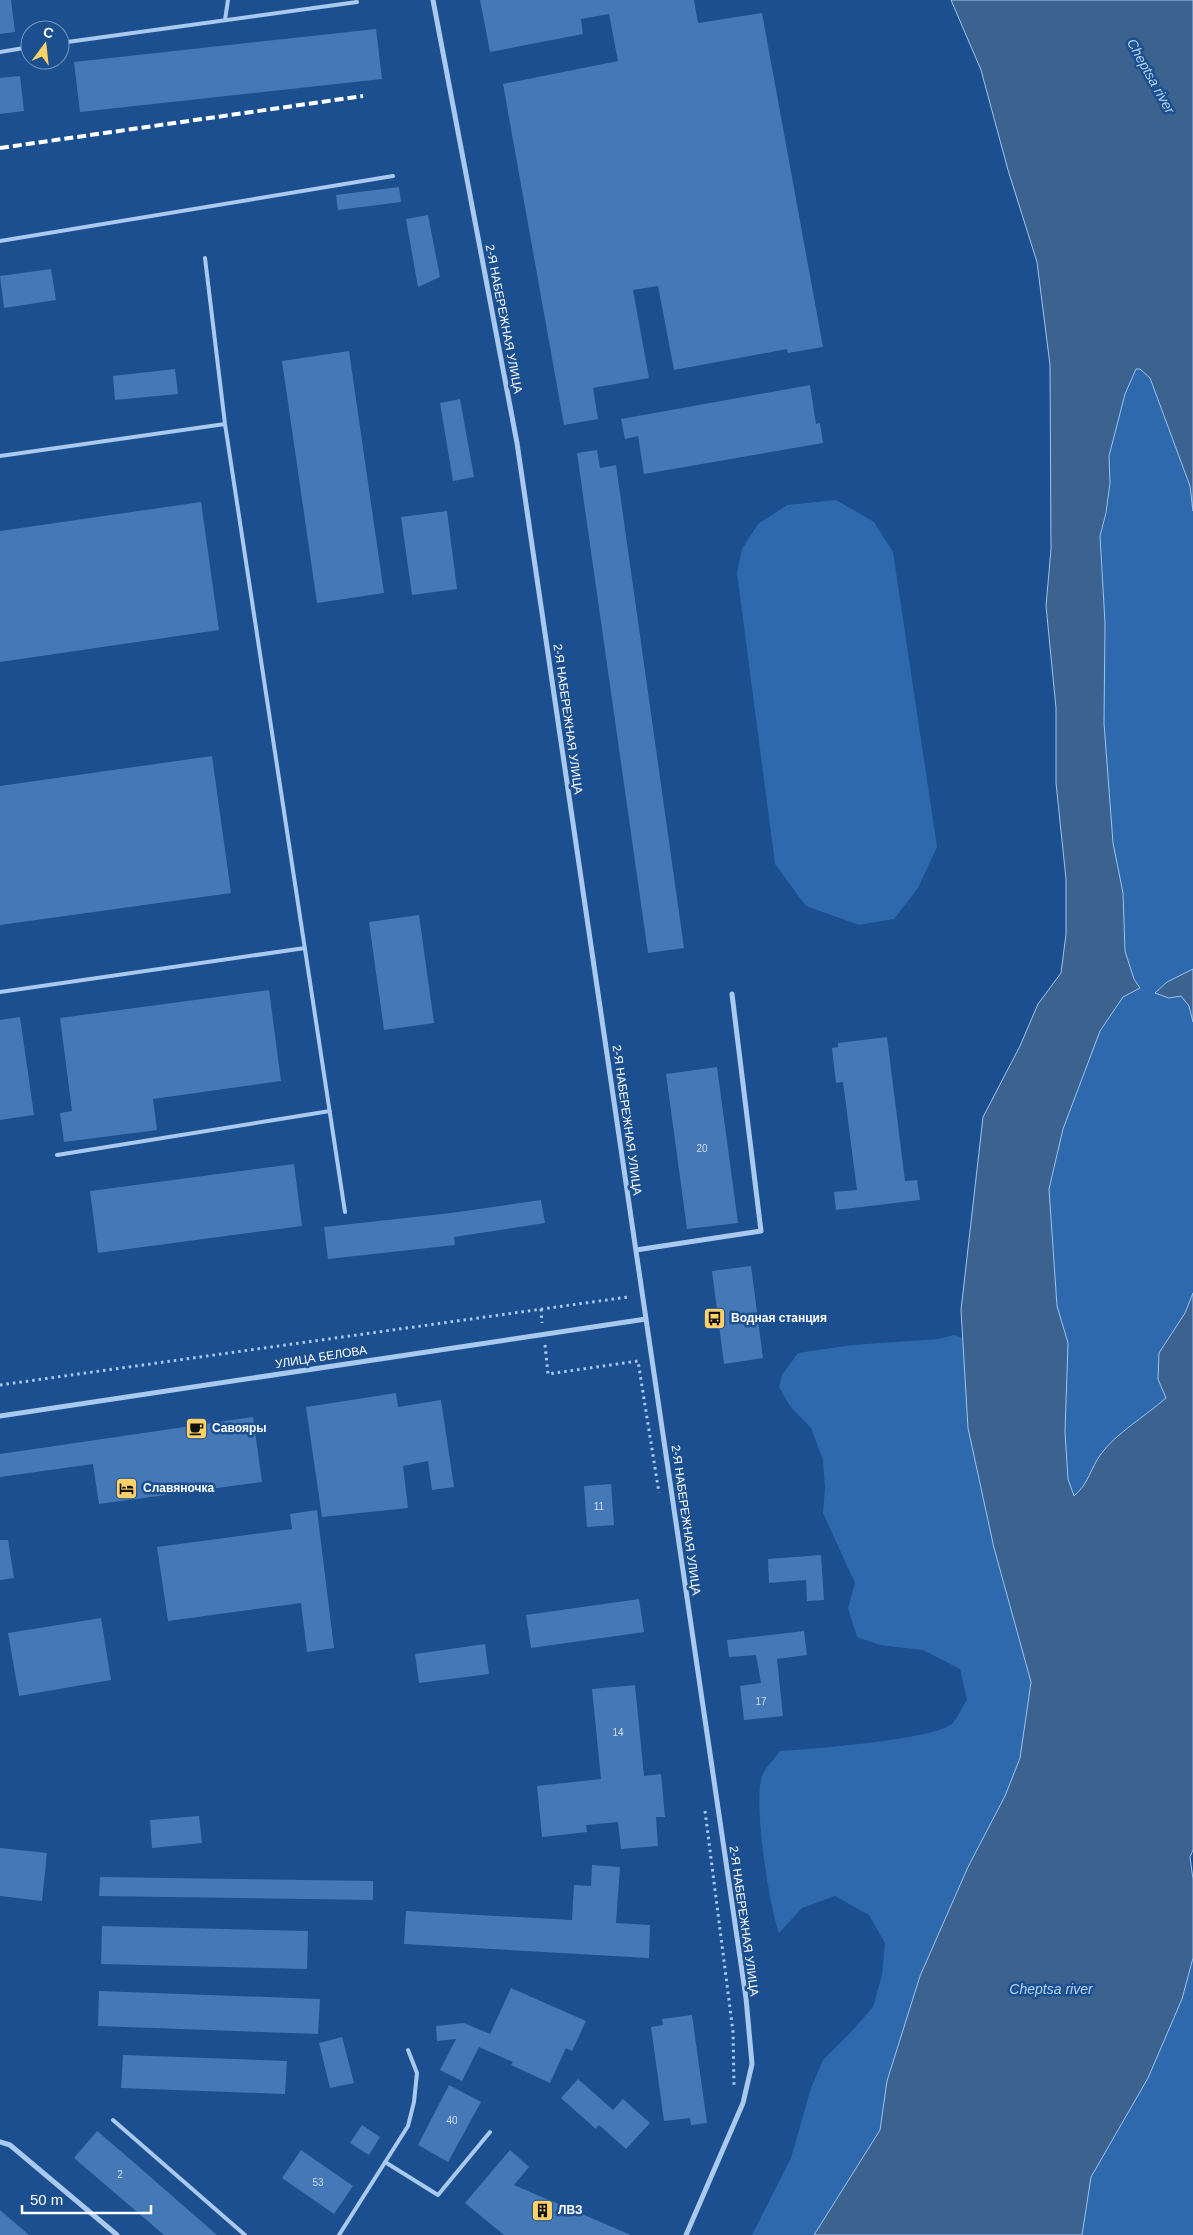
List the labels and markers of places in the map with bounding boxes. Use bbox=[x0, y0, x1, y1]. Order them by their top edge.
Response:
bus stop icon: Водная станция bbox=[703, 1306, 727, 1330]
place label: Водная станция bbox=[731, 1311, 827, 1325]
cafe icon: Савояры bbox=[184, 1416, 208, 1440]
place label: Савояры bbox=[212, 1421, 266, 1435]
hotel icon: Славяночка bbox=[115, 1476, 139, 1500]
place label: Славяночка bbox=[143, 1481, 214, 1495]
building icon: ЛВЗ bbox=[530, 2198, 554, 2222]
place label: ЛВЗ bbox=[558, 2203, 582, 2217]

